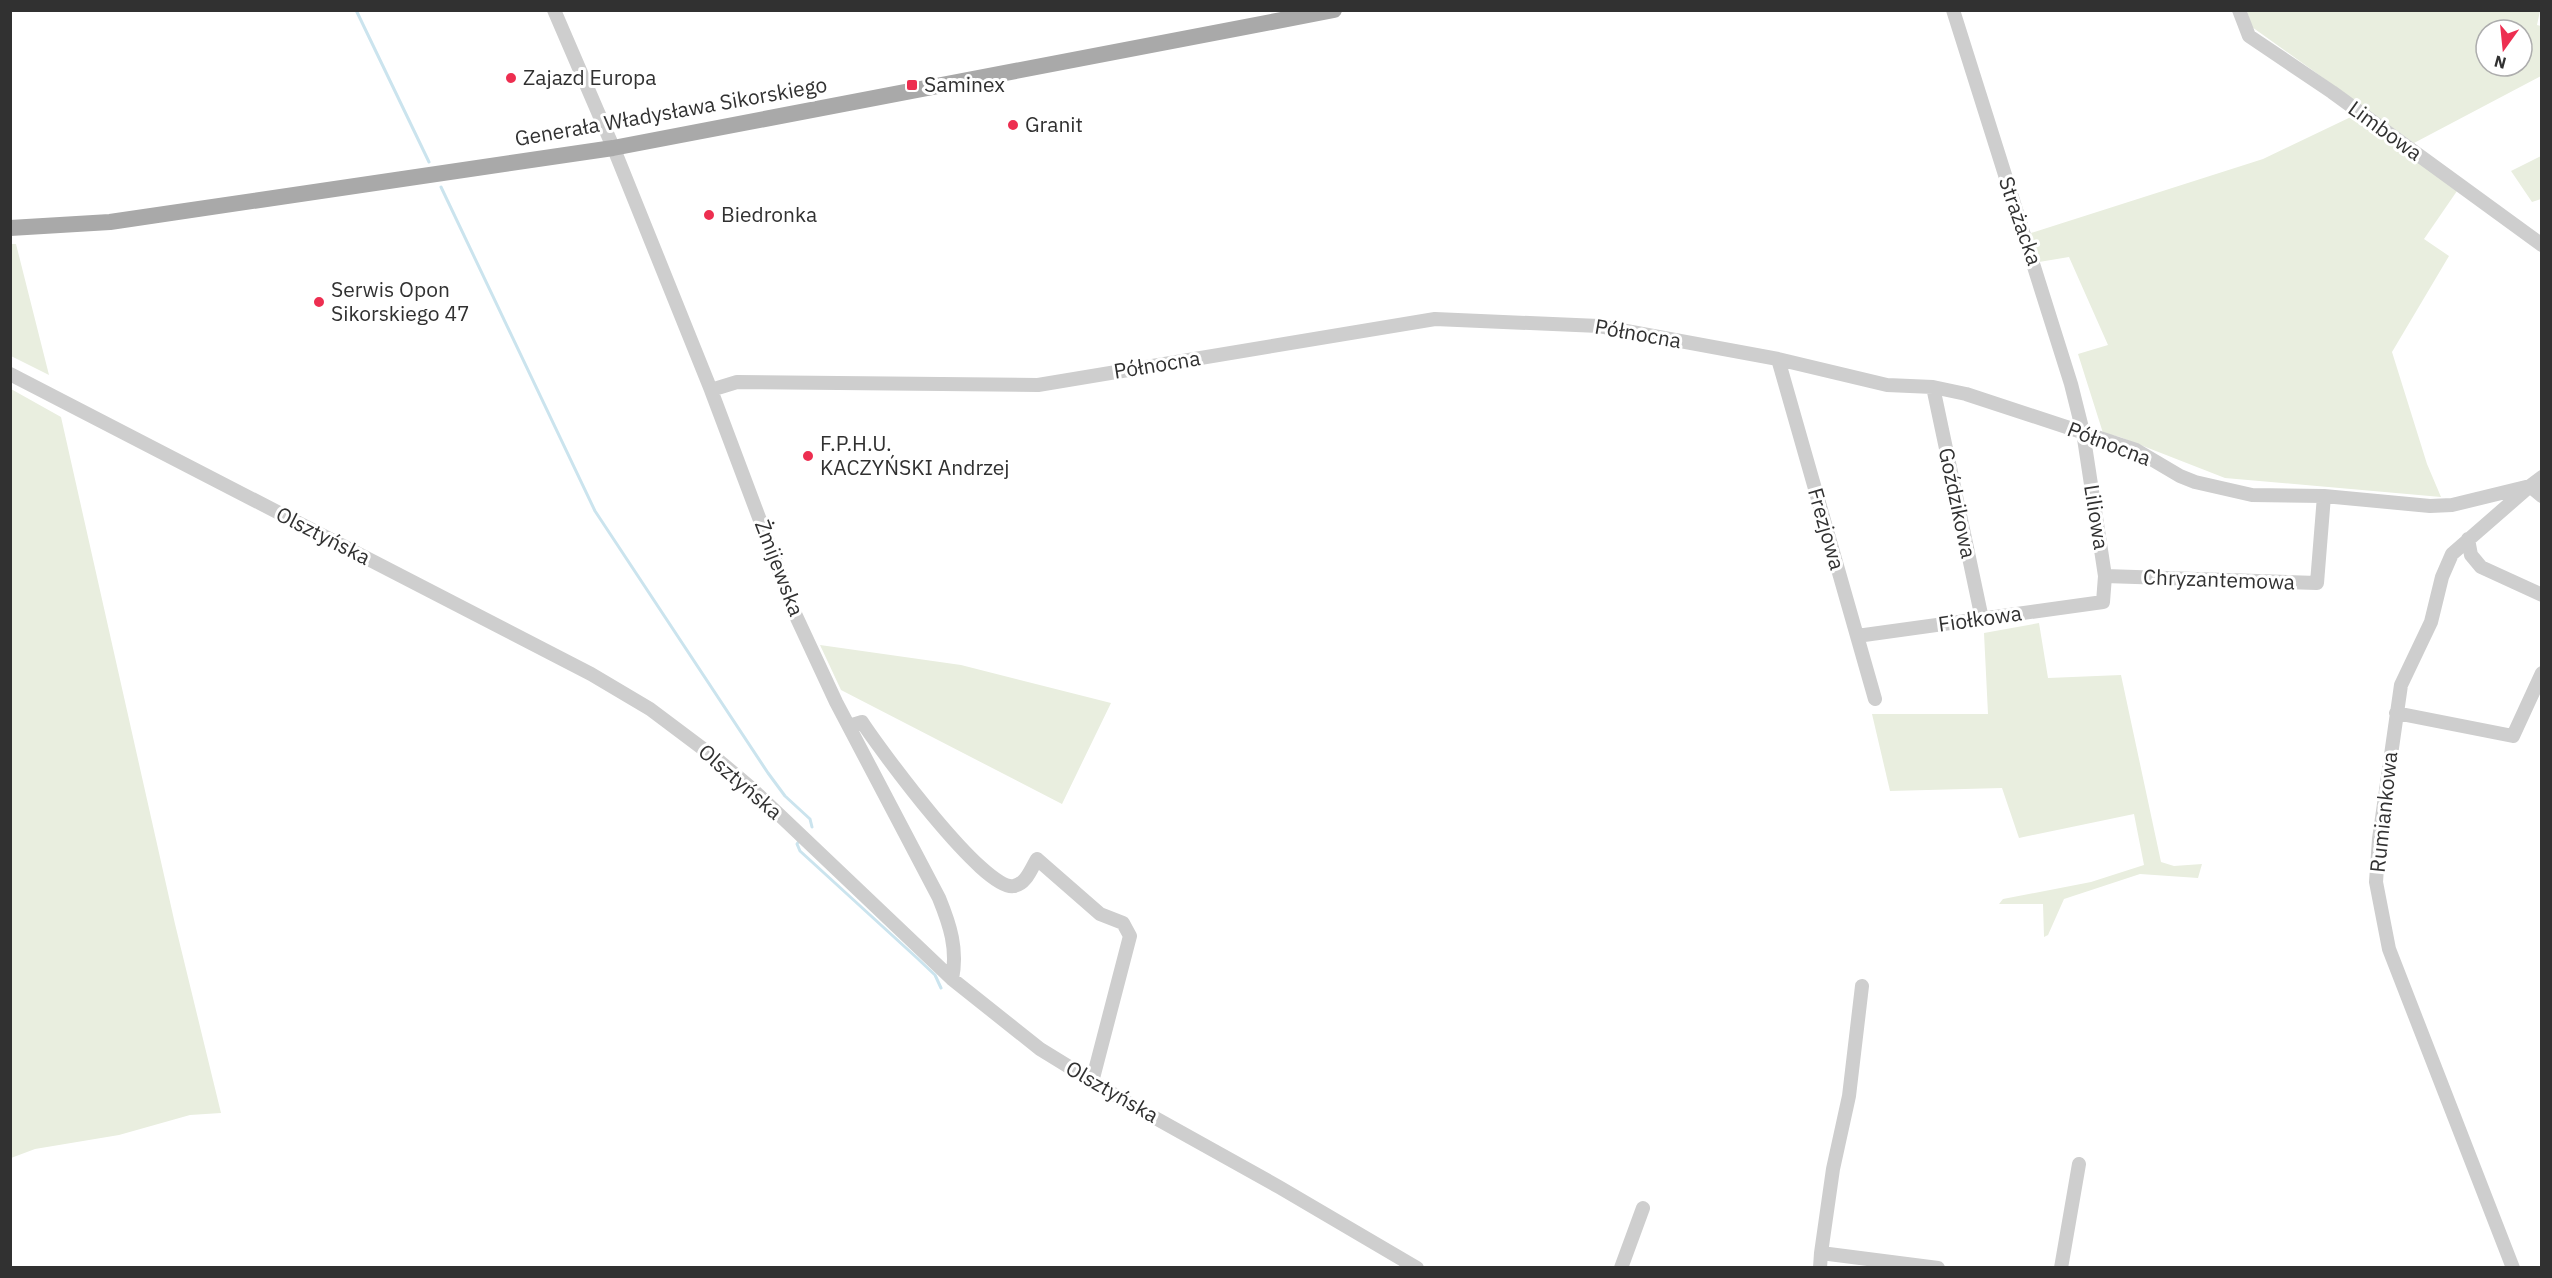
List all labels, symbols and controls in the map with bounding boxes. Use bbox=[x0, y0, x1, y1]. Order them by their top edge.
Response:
north arrow bbox=[2474, 18, 2534, 78]
text: N bbox=[2492, 51, 2508, 74]
place label: Zajazd Europa bbox=[523, 63, 656, 91]
street label: Generała Władysława Sikorskiego bbox=[513, 70, 829, 152]
place label: Saminex bbox=[924, 70, 1005, 98]
marker: Zajazd Europa bbox=[504, 71, 518, 85]
marker: Saminex bbox=[905, 78, 919, 92]
street label: Limbowa bbox=[2343, 94, 2428, 167]
place label: Granit bbox=[1025, 110, 1083, 138]
marker: Granit bbox=[1006, 118, 1020, 132]
street label: Strażacka bbox=[1993, 173, 2049, 269]
place label: Biedronka bbox=[721, 200, 817, 228]
marker: Biedronka bbox=[702, 208, 716, 222]
place label: Serwis Opon Sikorskiego 47 bbox=[331, 275, 470, 327]
marker: Serwis Opon Sikorskiego 47 bbox=[312, 295, 326, 309]
street label: Północna bbox=[1593, 312, 1684, 354]
street label: Północna bbox=[1112, 343, 1202, 385]
street label: Północna bbox=[2064, 414, 2155, 472]
place label: F.P.H.U. KACZYŃSKI Andrzej bbox=[820, 429, 1009, 481]
street label: Goździkowa bbox=[1933, 445, 1983, 561]
marker: F.P.H.U. KACZYŃSKI Andrzej bbox=[801, 449, 815, 463]
street label: Liliowa bbox=[2078, 482, 2116, 551]
street label: Frezjowa bbox=[1802, 484, 1852, 573]
street label: Olsztyńska bbox=[271, 499, 375, 571]
street label: Żmijewska bbox=[749, 516, 811, 620]
street label: Chryzantemowa bbox=[2142, 562, 2296, 596]
street label: Fiołkowa bbox=[1936, 598, 2023, 638]
street label: Olsztyńska bbox=[693, 737, 789, 825]
street label: Rumiankowa bbox=[2363, 750, 2403, 874]
street label: Olsztyńska bbox=[1061, 1053, 1164, 1129]

